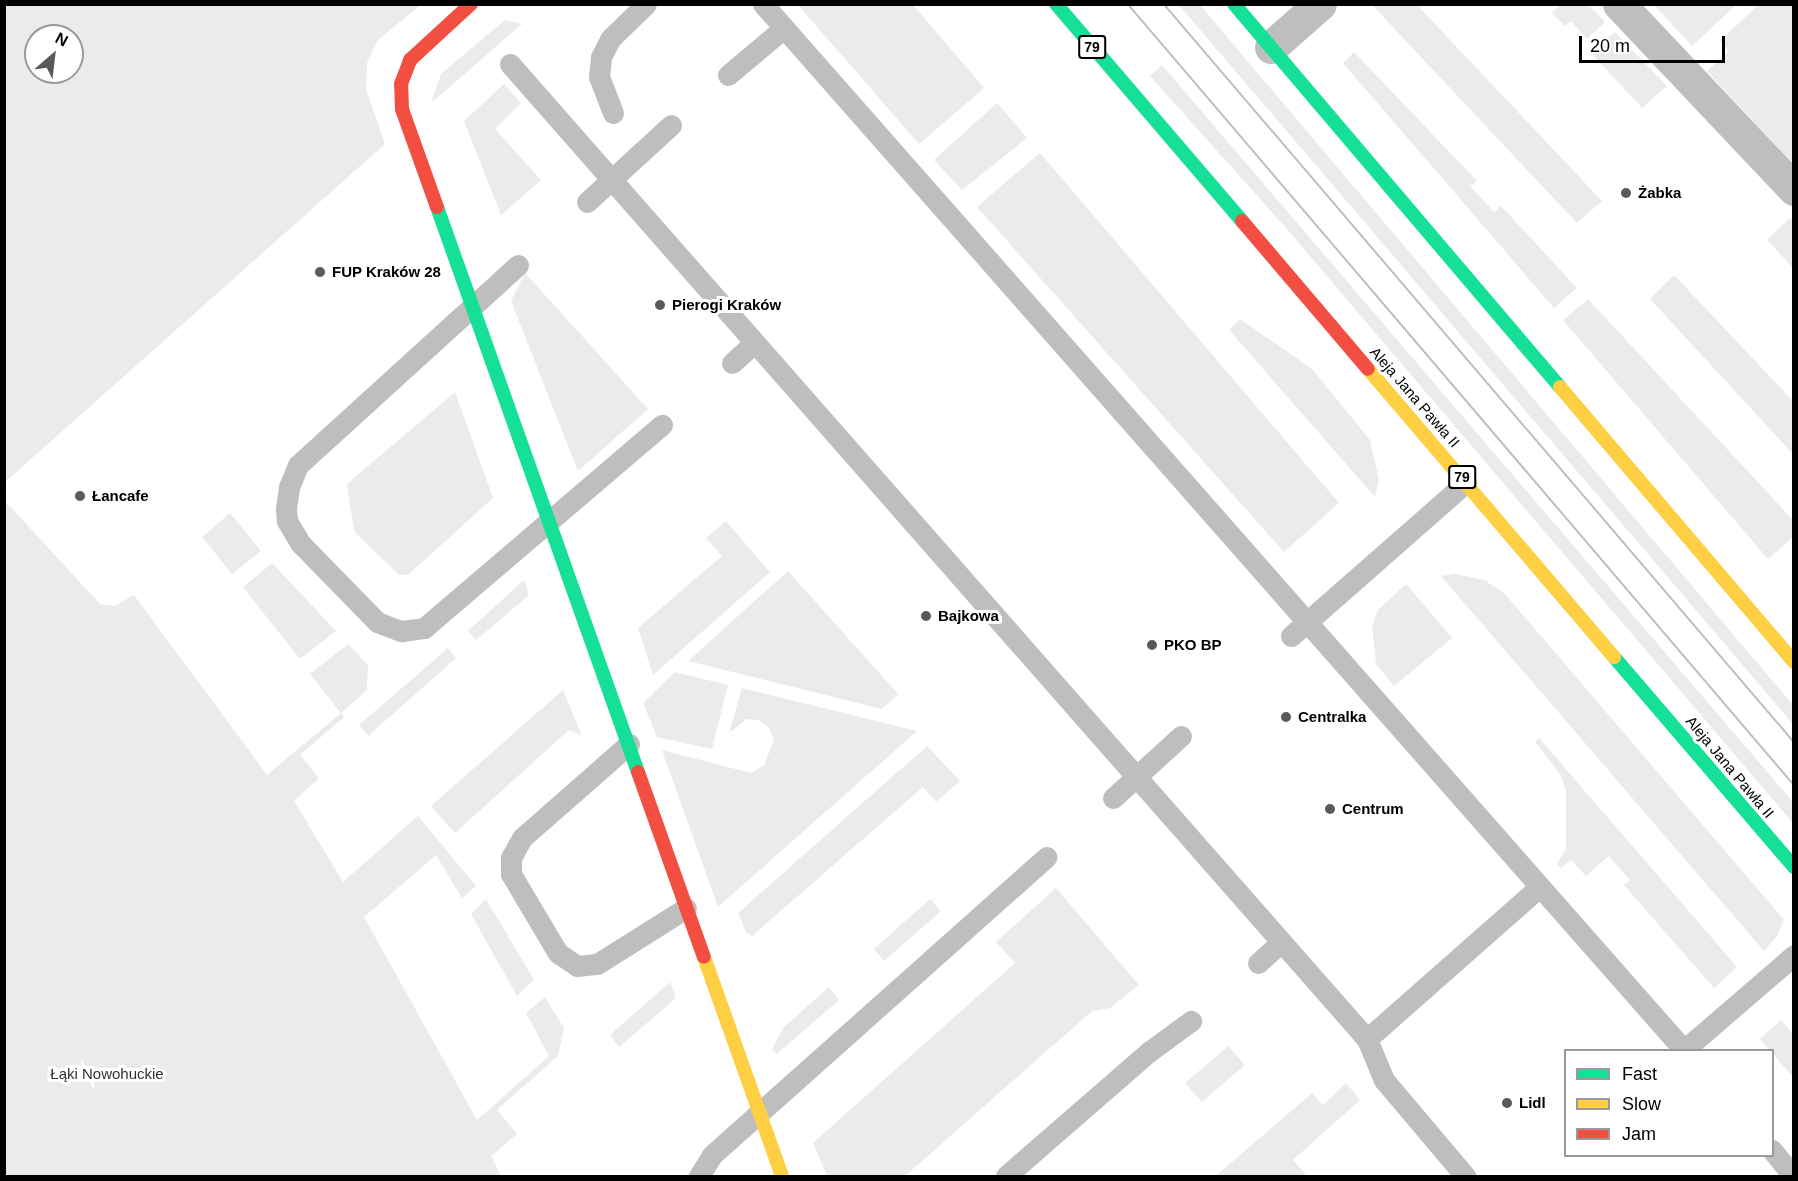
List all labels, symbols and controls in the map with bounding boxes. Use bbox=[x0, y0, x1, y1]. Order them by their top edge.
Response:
north arrow bbox=[24, 24, 84, 84]
scale bar bbox=[1582, 24, 1728, 62]
text: N bbox=[53, 29, 71, 50]
road number: 79 bbox=[1077, 36, 1107, 58]
text: 20 m bbox=[1590, 36, 1630, 56]
place label: Żabka bbox=[1638, 184, 1681, 202]
marker: Żabka bbox=[1619, 186, 1633, 200]
place label: FUP Kraków 28 bbox=[332, 263, 441, 281]
marker: FUP Kraków 28 bbox=[313, 265, 327, 279]
place label: Pierogi Kraków bbox=[672, 296, 781, 314]
marker: Pierogi Kraków bbox=[653, 298, 667, 312]
street label: Aleja Jana Pawła II bbox=[1366, 343, 1464, 451]
road number: 79 bbox=[1447, 466, 1477, 488]
place label: Łancafe bbox=[92, 487, 149, 505]
marker: Łancafe bbox=[73, 489, 87, 503]
place label: Bajkowa bbox=[938, 607, 999, 625]
marker: Bajkowa bbox=[919, 609, 933, 623]
place label: PKO BP bbox=[1164, 636, 1222, 654]
marker: PKO BP bbox=[1145, 638, 1159, 652]
place label: Centralka bbox=[1298, 708, 1366, 726]
marker: Centralka bbox=[1279, 710, 1293, 724]
street label: Aleja Jana Pawła II bbox=[1682, 712, 1778, 822]
place label: Centrum bbox=[1342, 800, 1404, 818]
marker: Centrum bbox=[1323, 802, 1337, 816]
legend bbox=[1564, 1049, 1774, 1157]
text: Fast bbox=[1622, 1064, 1657, 1084]
park label: Łąki Nowohuckie bbox=[50, 1065, 164, 1083]
place label: Lidl bbox=[1519, 1094, 1546, 1112]
text: Slow bbox=[1622, 1094, 1661, 1114]
marker: Lidl bbox=[1500, 1096, 1514, 1110]
text: Jam bbox=[1622, 1124, 1656, 1144]

